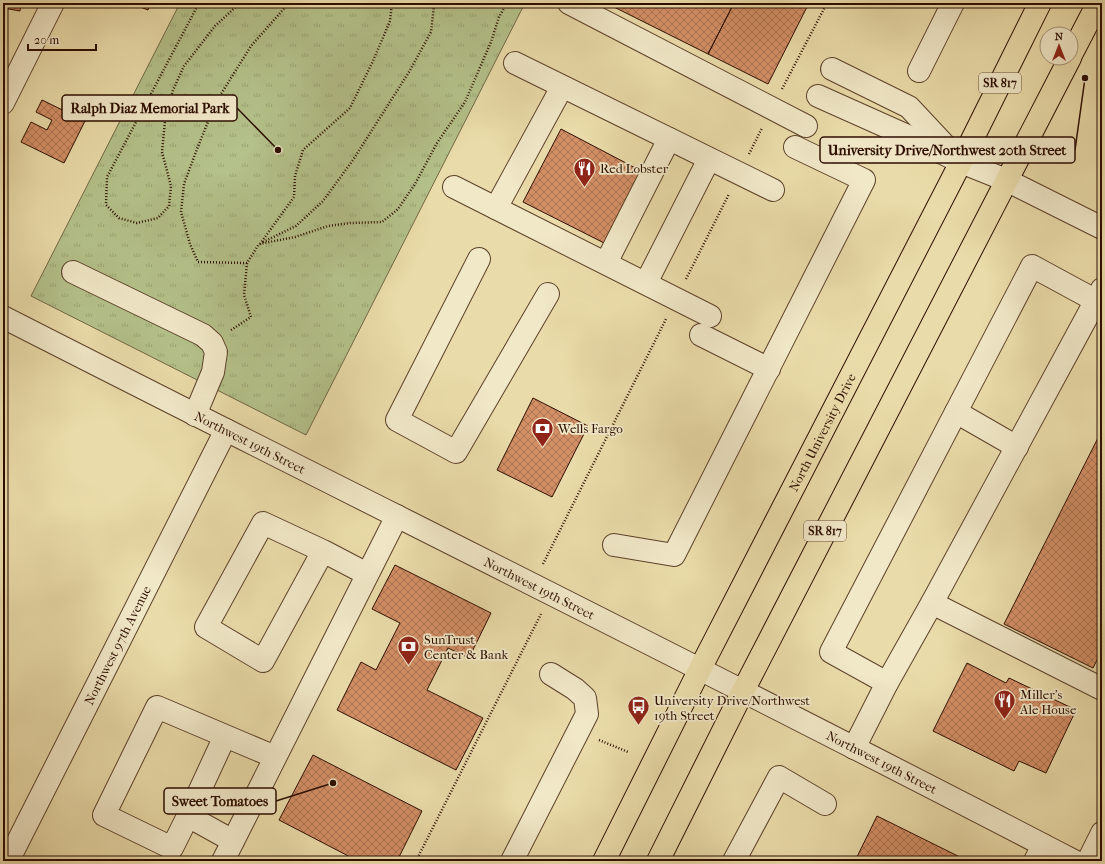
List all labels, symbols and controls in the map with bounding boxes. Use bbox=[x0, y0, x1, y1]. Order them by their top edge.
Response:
scale bar bbox=[28, 26, 96, 52]
north arrow bbox=[1039, 26, 1079, 66]
text: N bbox=[1055, 30, 1064, 43]
text: 20 m bbox=[34, 33, 59, 47]
road number: SR 817 bbox=[979, 73, 1021, 93]
callout: Ralph Diaz Memorial Park bbox=[62, 95, 237, 121]
text: Ralph Diaz Memorial Park bbox=[71, 100, 230, 117]
callout: University Drive/Northwest 20th Street bbox=[820, 137, 1075, 163]
text: University Drive/Northwest 20th Street bbox=[827, 142, 1067, 159]
restaurant icon: Red Lobster bbox=[572, 155, 598, 188]
place label: Red Lobster bbox=[600, 161, 669, 176]
street label: North University Drive bbox=[786, 370, 859, 494]
street label: Northwest 19th Street bbox=[192, 408, 308, 477]
bank icon: Wells Fargo bbox=[529, 415, 555, 448]
place label: Wells Fargo bbox=[557, 421, 623, 436]
road number: SR 817 bbox=[804, 521, 846, 541]
street label: Northwest 19th Street bbox=[481, 554, 597, 623]
street label: Northwest 97th Avenue bbox=[81, 583, 154, 707]
place label: SunTrust Center & Bank bbox=[424, 632, 508, 662]
bank icon: SunTrust Center & Bank bbox=[395, 633, 421, 666]
place label: Miller's Ale House bbox=[1019, 687, 1077, 717]
restaurant icon: Miller's Ale House bbox=[992, 688, 1018, 721]
place label: University Drive/Northwest 19th Street bbox=[654, 693, 810, 723]
bus stop icon: University Drive/Northwest 19th Street bbox=[626, 694, 652, 727]
street label: Northwest 19th Street bbox=[824, 728, 940, 797]
callout: Sweet Tomatoes bbox=[164, 788, 276, 814]
text: Sweet Tomatoes bbox=[172, 793, 269, 810]

